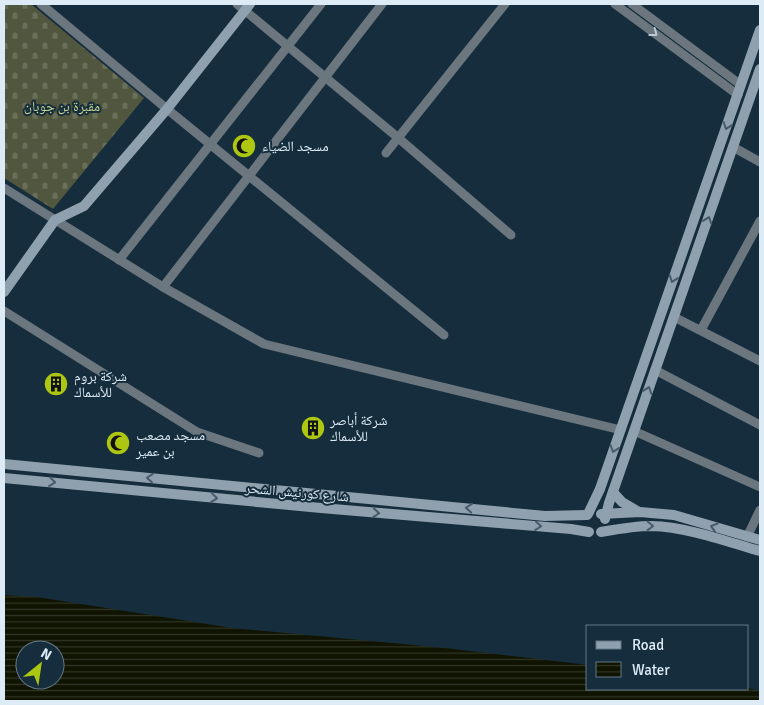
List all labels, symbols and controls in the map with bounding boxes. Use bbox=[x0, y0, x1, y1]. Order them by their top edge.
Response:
one-way arrow bbox=[648, 27, 658, 36]
park label: مقبرة بن جوبان bbox=[24, 98, 100, 115]
one-way arrow bbox=[723, 121, 733, 130]
mosque icon: مسجد الضياء bbox=[231, 133, 257, 159]
place label: مسجد الضياء bbox=[262, 138, 329, 155]
one-way arrow bbox=[702, 217, 712, 225]
one-way arrow bbox=[669, 275, 679, 283]
place label: شركة بروم للأسماك bbox=[74, 368, 127, 401]
building icon: شركة بروم للأسماك bbox=[43, 371, 69, 397]
one-way arrow bbox=[643, 387, 653, 395]
place label: شركة أباصر للأسماك bbox=[329, 412, 387, 445]
building icon: شركة أباصر للأسماك bbox=[300, 415, 326, 441]
place label: مسجد مصعب بن عمير bbox=[135, 427, 205, 460]
mosque icon: مسجد مصعب بن عمير bbox=[105, 430, 131, 456]
one-way arrow bbox=[610, 445, 620, 453]
one-way arrow bbox=[146, 473, 154, 484]
one-way arrow bbox=[49, 477, 57, 488]
street label: شارع كورنيش الشحر bbox=[243, 479, 350, 507]
one-way arrow bbox=[210, 492, 218, 503]
one-way arrow bbox=[464, 503, 472, 514]
one-way arrow bbox=[372, 507, 380, 518]
one-way arrow bbox=[534, 521, 542, 532]
one-way arrow bbox=[646, 521, 654, 532]
one-way arrow bbox=[710, 522, 718, 532]
legend bbox=[586, 625, 749, 690]
text: Road bbox=[632, 636, 664, 654]
north arrow bbox=[15, 640, 65, 690]
text: N bbox=[38, 644, 55, 664]
text: Water bbox=[632, 661, 670, 679]

